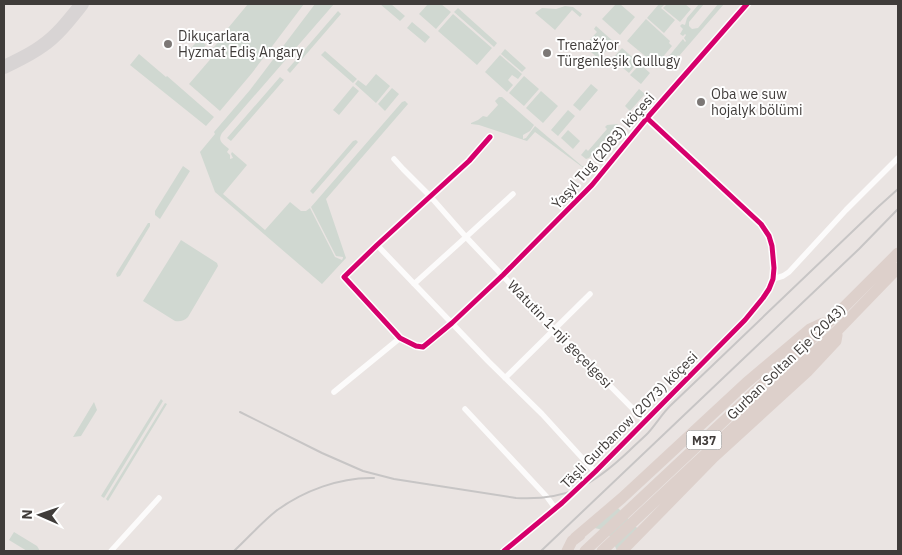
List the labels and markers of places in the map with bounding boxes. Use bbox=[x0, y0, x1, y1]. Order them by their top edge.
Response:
place label: Dikuçarlara Hyzmat Ediş Angary bbox=[178, 27, 303, 61]
place label: Trenažýor Türgenleşik Gullugy bbox=[557, 36, 680, 70]
marker: Dikuçarlara Hyzmat Ediş Angary bbox=[162, 38, 174, 50]
marker: Trenažýor Türgenleşik Gullugy bbox=[541, 47, 553, 59]
place label: Oba we suw hojalyk bölümi bbox=[711, 85, 803, 119]
marker: Oba we suw hojalyk bölümi bbox=[695, 96, 707, 108]

